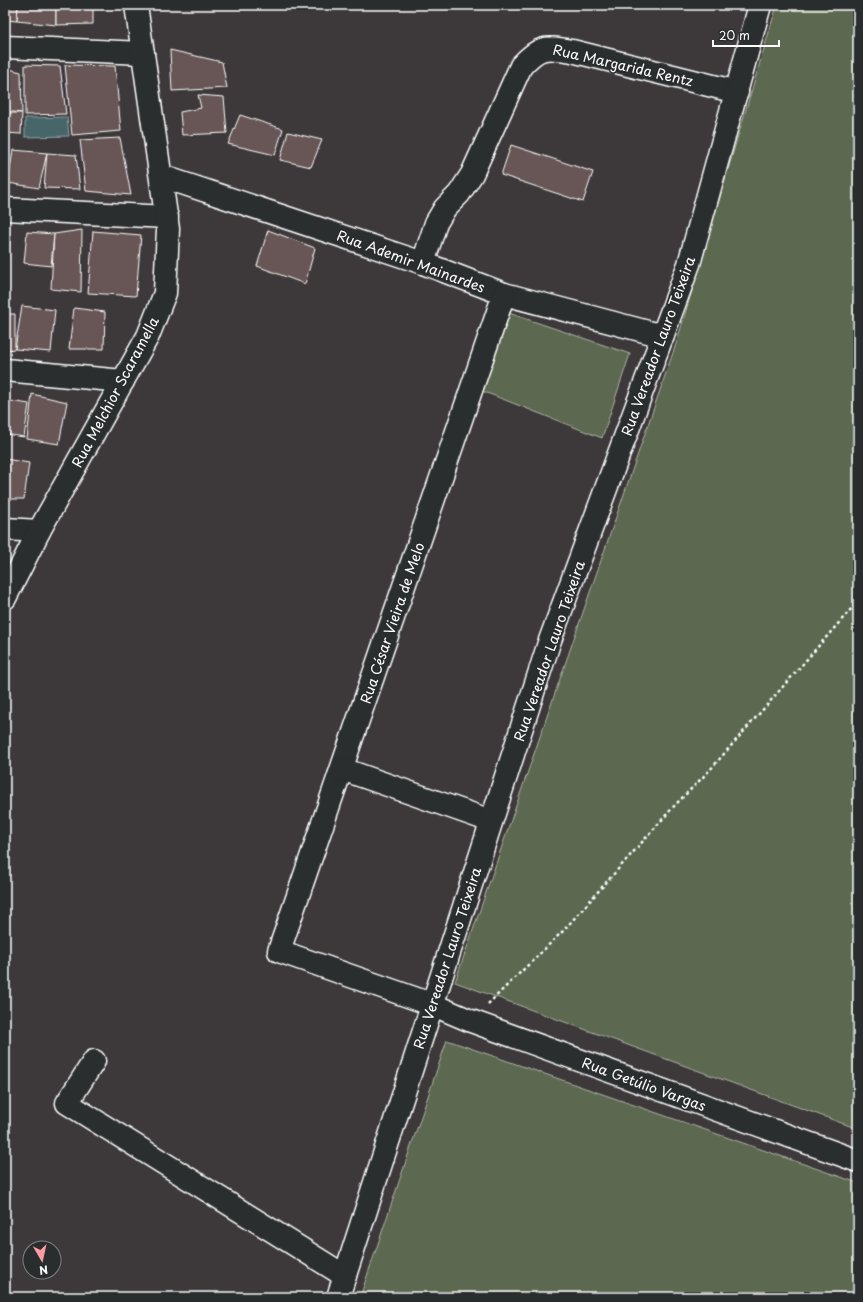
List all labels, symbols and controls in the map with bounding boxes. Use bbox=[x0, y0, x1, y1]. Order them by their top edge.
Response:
scale bar bbox=[713, 22, 779, 48]
text: 20 m bbox=[719, 26, 750, 44]
street label: Rua Margarida Rentz bbox=[551, 39, 695, 91]
street label: Rua Ademir Mainardes bbox=[334, 224, 488, 298]
street label: Rua Vereador Lauro Teixeira bbox=[616, 253, 700, 439]
street label: Rua Melchior Scaramella bbox=[66, 313, 164, 471]
street label: Rua César Vieira de Melo bbox=[355, 539, 430, 706]
street label: Rua Vereador Lauro Teixeira bbox=[508, 558, 590, 744]
street label: Rua Vereador Lauro Teixeira bbox=[408, 864, 486, 1052]
street label: Rua Getúlio Vargas bbox=[579, 1052, 709, 1116]
north arrow bbox=[22, 1240, 62, 1280]
text: N bbox=[38, 1261, 49, 1279]

